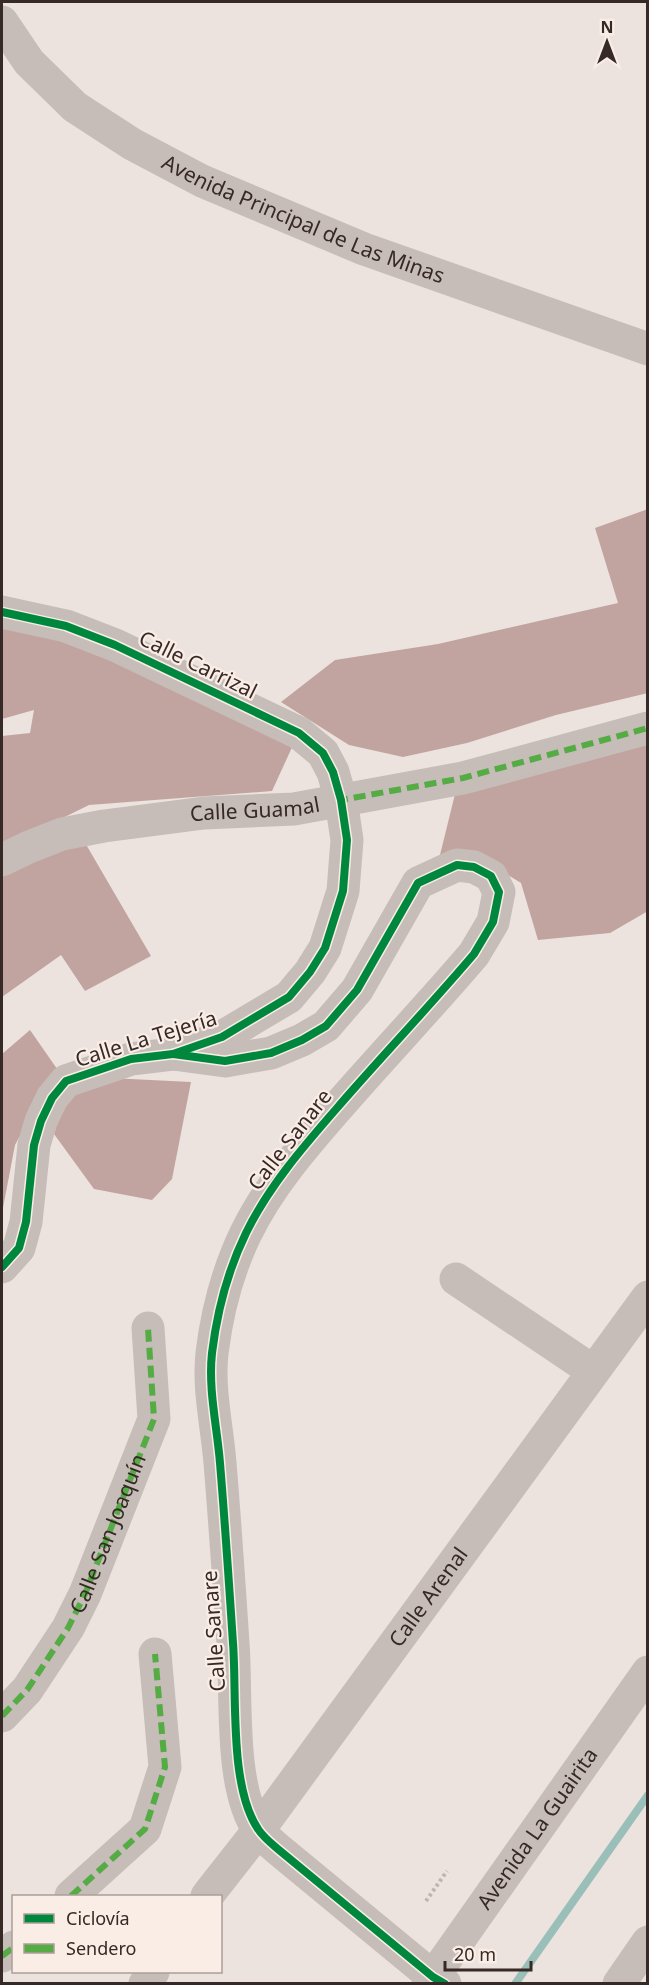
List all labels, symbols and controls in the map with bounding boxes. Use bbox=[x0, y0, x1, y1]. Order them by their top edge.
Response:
north arrow bbox=[577, 12, 637, 72]
text: N bbox=[600, 16, 614, 38]
street label: Avenida Principal de Las Minas bbox=[158, 147, 448, 289]
street label: Calle Carrizal bbox=[135, 623, 262, 705]
street label: Calle Guamal bbox=[188, 790, 322, 828]
street label: Calle La Tejería bbox=[72, 1003, 220, 1073]
street label: Calle Sanare bbox=[241, 1083, 338, 1196]
street label: Calle San Joaquín bbox=[63, 1450, 152, 1618]
street label: Calle Arenal bbox=[382, 1541, 474, 1652]
street label: Calle Sanare bbox=[195, 1570, 231, 1693]
street label: Avenida La Guairita bbox=[470, 1742, 603, 1915]
legend bbox=[12, 1895, 222, 1973]
text: Ciclovía bbox=[66, 1906, 130, 1930]
scale bar bbox=[445, 1934, 530, 1972]
text: Sendero bbox=[66, 1936, 136, 1960]
text: 20 m bbox=[454, 1942, 496, 1966]

